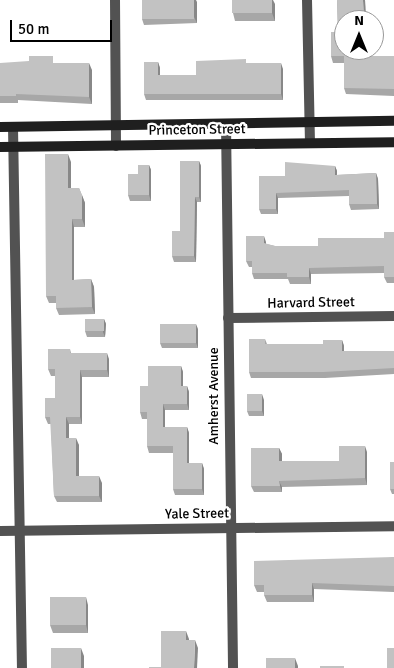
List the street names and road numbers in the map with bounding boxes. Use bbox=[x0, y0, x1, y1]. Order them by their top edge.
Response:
street label: Princeton Street bbox=[148, 121, 246, 139]
street label: Harvard Street bbox=[267, 294, 355, 312]
street label: Amherst Avenue bbox=[206, 347, 222, 445]
street label: Yale Street bbox=[165, 505, 229, 523]

